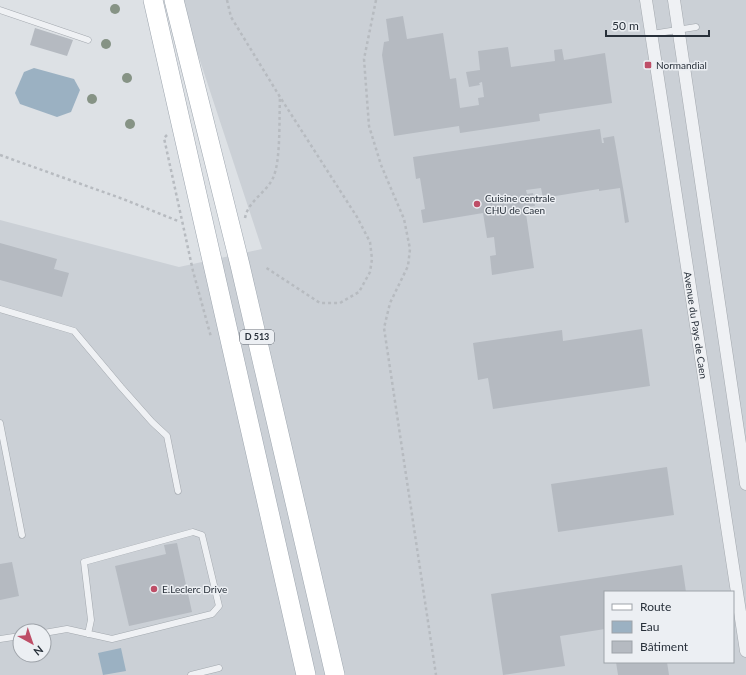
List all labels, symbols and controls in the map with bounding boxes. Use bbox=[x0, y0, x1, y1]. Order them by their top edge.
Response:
scale bar bbox=[606, 12, 709, 38]
text: 50 m bbox=[612, 18, 639, 33]
place label: Normandial bbox=[656, 59, 707, 71]
marker: Normandial bbox=[643, 60, 653, 70]
place label: Cuisine centrale CHU de Caen bbox=[485, 192, 555, 216]
marker: Cuisine centrale CHU de Caen bbox=[472, 199, 482, 209]
street label: Avenue du Pays de Caen bbox=[682, 271, 710, 380]
road number: D 513 bbox=[240, 330, 274, 344]
place label: E.Leclerc Drive bbox=[162, 583, 227, 595]
marker: E.Leclerc Drive bbox=[149, 584, 159, 594]
legend bbox=[604, 591, 734, 663]
text: Route bbox=[640, 599, 671, 614]
text: Eau bbox=[640, 619, 660, 634]
north arrow bbox=[12, 623, 52, 663]
text: Bâtiment bbox=[640, 639, 689, 654]
text: N bbox=[31, 643, 46, 659]

